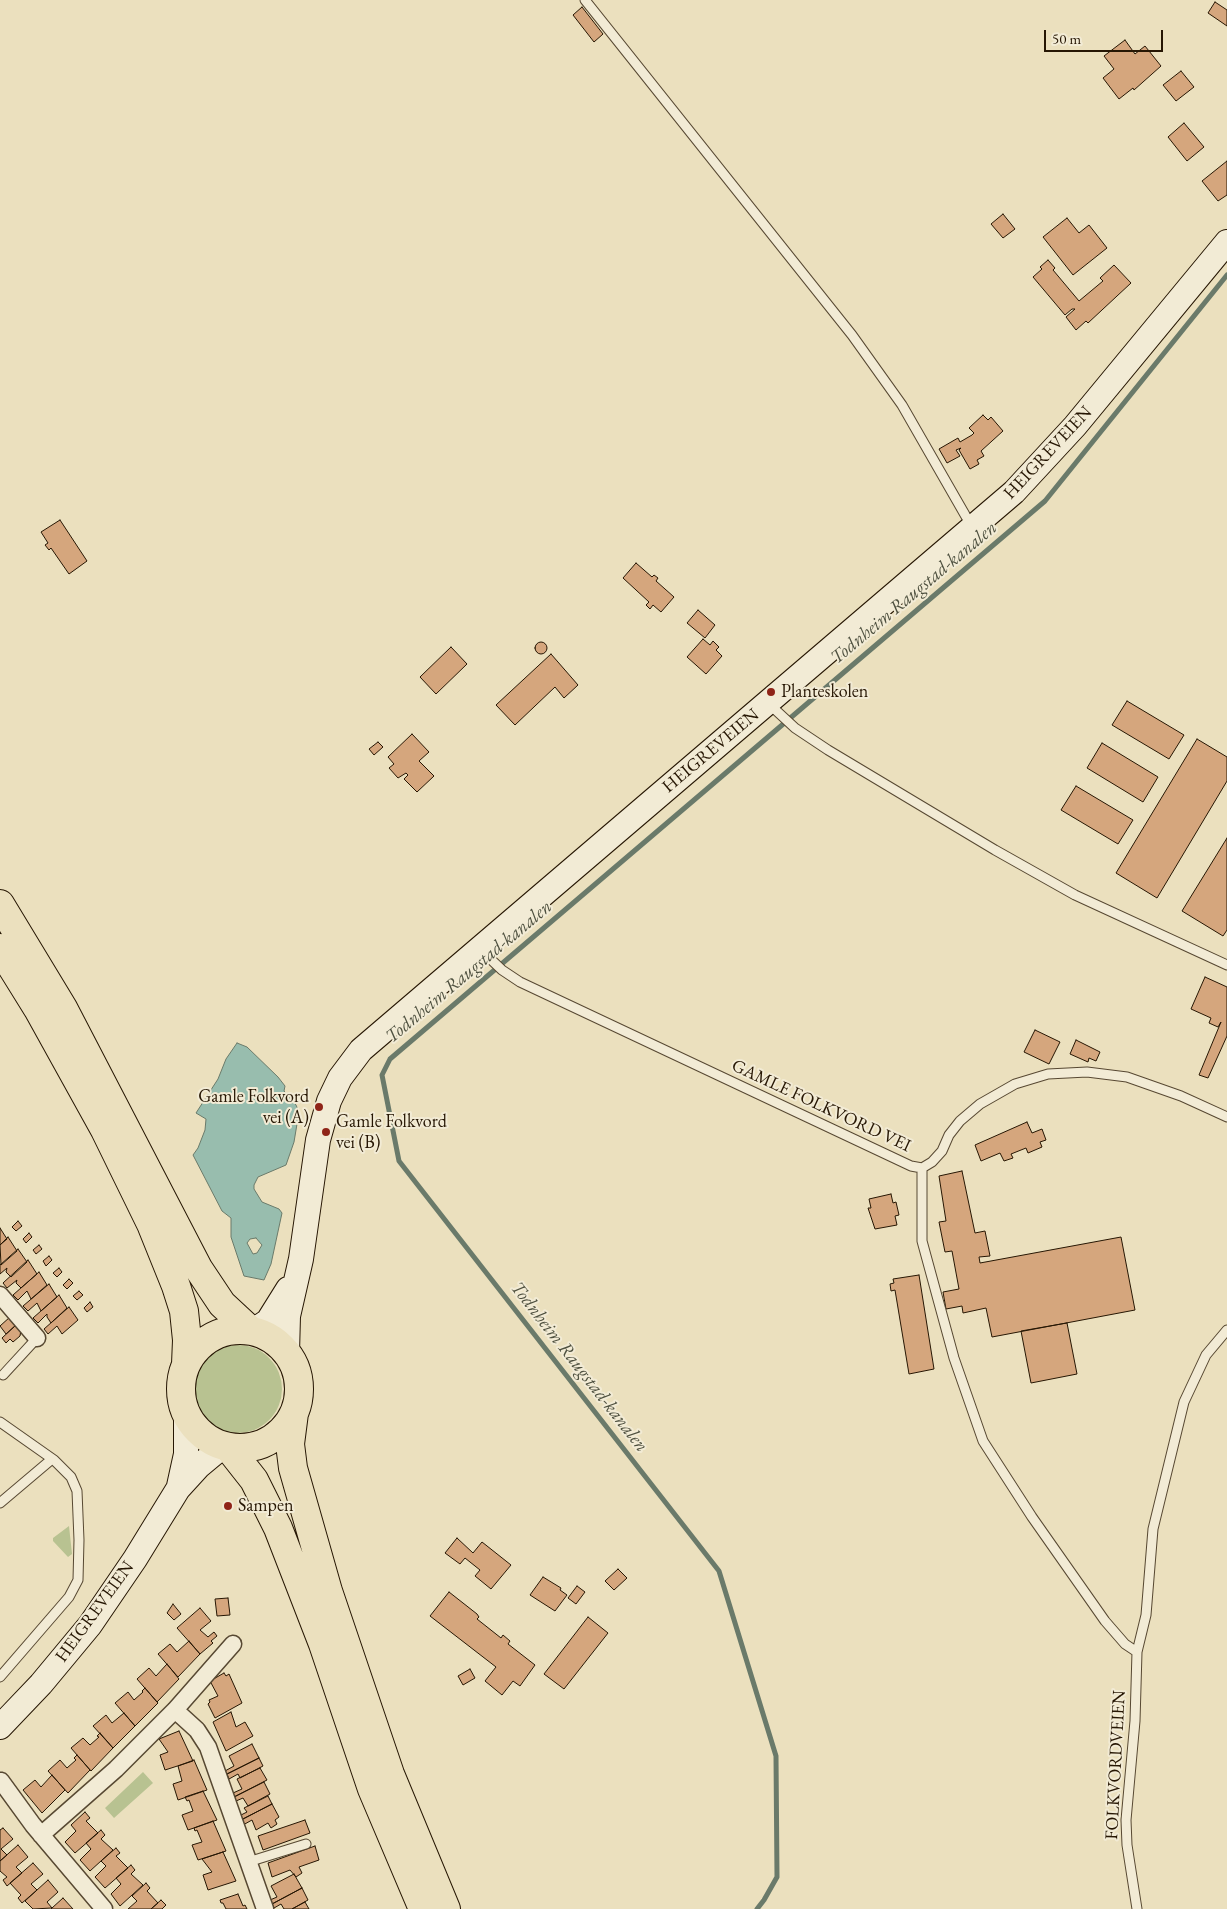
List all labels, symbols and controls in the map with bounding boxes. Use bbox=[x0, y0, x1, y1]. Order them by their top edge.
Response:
scale bar bbox=[1047, 20, 1166, 52]
text: 50 m bbox=[1052, 29, 1081, 48]
street label: HEIGREVEIEN bbox=[999, 402, 1097, 504]
water label: Todnheim Raugstad-kanalen bbox=[826, 517, 1002, 669]
place label: Planteskolen bbox=[781, 681, 868, 703]
marker: Planteskolen bbox=[765, 686, 777, 698]
street label: HEIGREVEIEN bbox=[658, 704, 764, 798]
water label: Todnheim Raugstad-kanalen bbox=[381, 896, 557, 1048]
street label: GAMLE FOLKVORD VEI bbox=[728, 1055, 914, 1157]
place label: Gamle Folkvord vei (A) bbox=[198, 1086, 309, 1128]
marker: Gamle Folkvord vei (A) bbox=[313, 1101, 325, 1113]
place label: Gamle Folkvord vei (B) bbox=[336, 1111, 447, 1154]
marker: Gamle Folkvord vei (B) bbox=[320, 1126, 332, 1138]
water label: Todnheim Raugstad-kanalen bbox=[505, 1277, 653, 1457]
place label: Sampen bbox=[238, 1495, 293, 1517]
marker: Sampen bbox=[222, 1500, 234, 1512]
street label: HEIGREVEIEN bbox=[51, 1557, 139, 1667]
street label: FOLKVORDVEIEN bbox=[1101, 1690, 1131, 1840]

